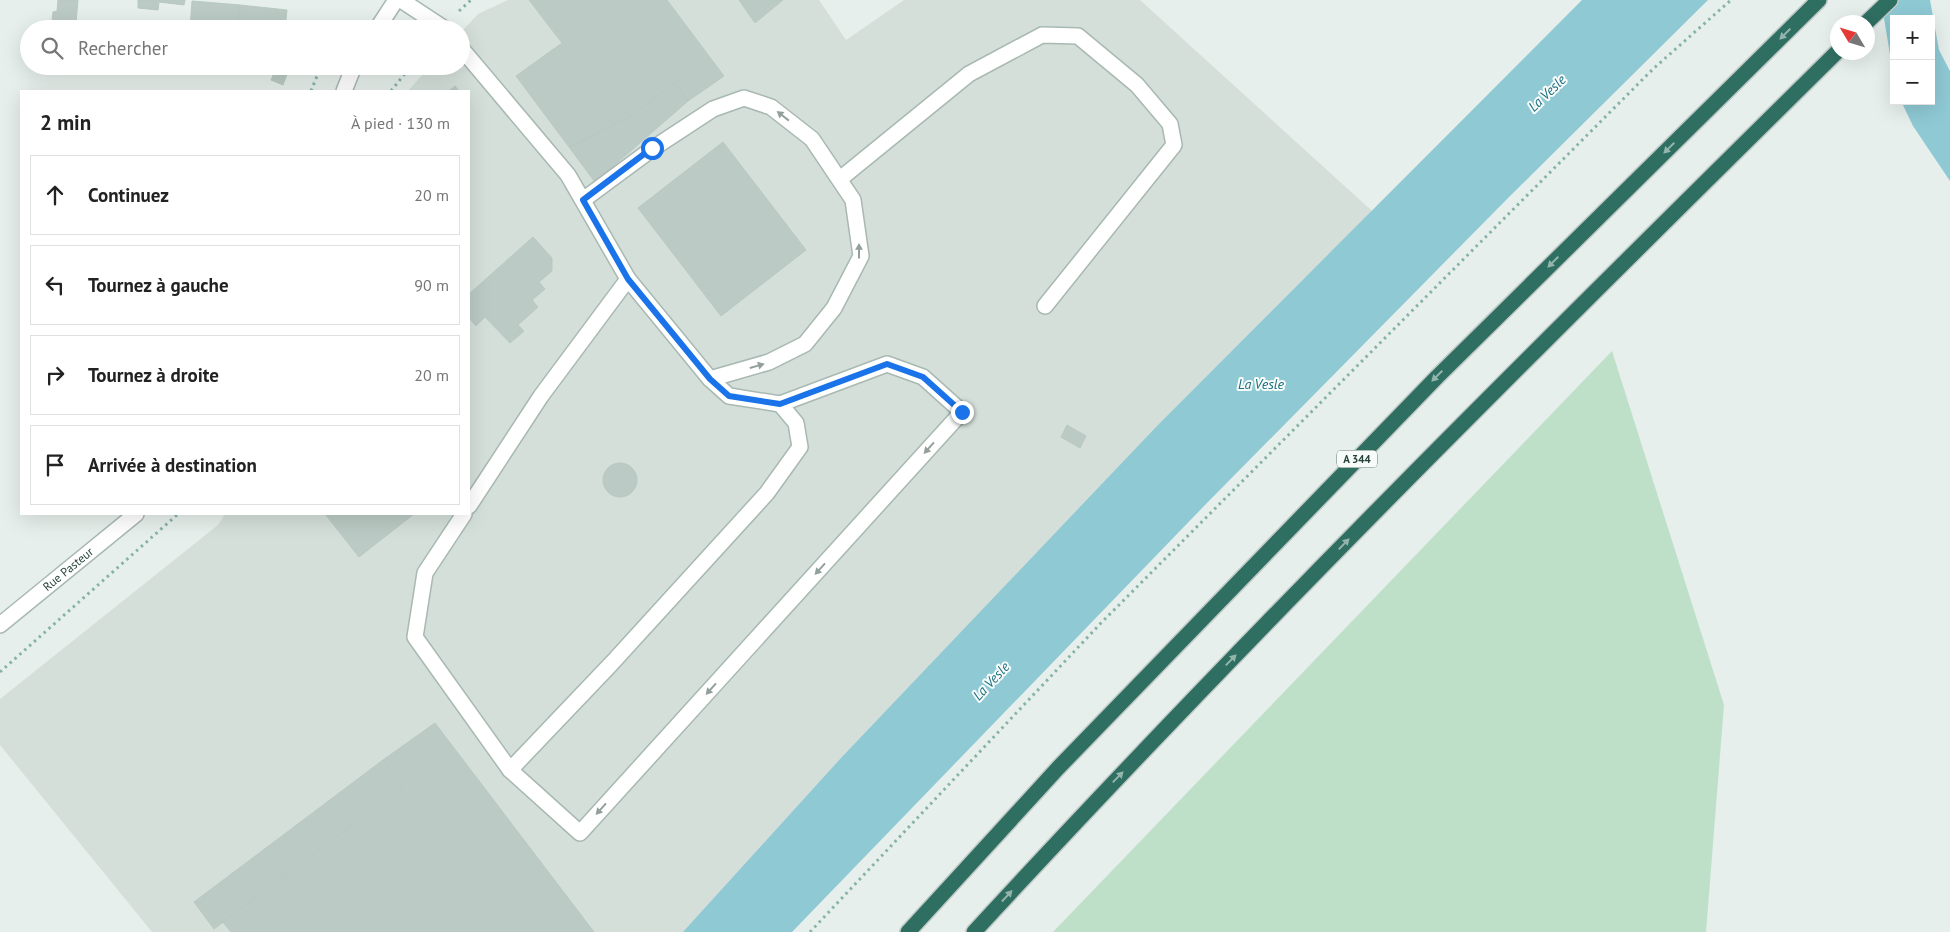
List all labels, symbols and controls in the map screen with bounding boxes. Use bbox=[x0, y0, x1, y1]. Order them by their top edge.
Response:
north arrow bbox=[1830, 15, 1875, 60]
map controls bbox=[1890, 15, 1935, 105]
button: + bbox=[1890, 15, 1935, 60]
search box bbox=[20, 20, 470, 75]
one-way arrow bbox=[1779, 28, 1791, 40]
icon: search bbox=[38, 34, 66, 62]
text: Rechercher bbox=[78, 36, 168, 60]
button: − bbox=[1890, 60, 1935, 105]
water label: La Vesle bbox=[1524, 70, 1570, 115]
text: 2 min bbox=[40, 109, 91, 136]
one-way arrow bbox=[776, 111, 790, 121]
text: À pied · 130 m bbox=[351, 113, 450, 133]
route start bbox=[641, 137, 664, 160]
one-way arrow bbox=[1663, 142, 1675, 154]
icon: ahead bbox=[41, 181, 69, 209]
text: Continuez bbox=[88, 183, 169, 207]
text: 20 m bbox=[414, 185, 449, 205]
one-way arrow bbox=[855, 242, 863, 258]
one-way arrow bbox=[1547, 256, 1559, 268]
icon: left bbox=[41, 271, 69, 299]
text: Tournez à gauche bbox=[88, 273, 229, 297]
text: 90 m bbox=[414, 275, 449, 295]
icon: right bbox=[41, 361, 69, 389]
one-way arrow bbox=[750, 361, 765, 369]
text: Tournez à droite bbox=[88, 363, 219, 387]
text: 20 m bbox=[414, 365, 449, 385]
one-way arrow bbox=[1432, 370, 1444, 382]
water label: La Vesle bbox=[1238, 375, 1284, 393]
route end bbox=[951, 401, 974, 424]
one-way arrow bbox=[924, 442, 935, 455]
road number: A 344 bbox=[1337, 450, 1377, 468]
icon: arrive bbox=[41, 451, 69, 479]
text: Arrivée à destination bbox=[88, 453, 257, 477]
one-way arrow bbox=[1338, 538, 1350, 550]
street label: Rue Pasteur bbox=[40, 544, 96, 594]
one-way arrow bbox=[814, 562, 826, 574]
one-way arrow bbox=[1225, 655, 1237, 667]
water label: La Vesle bbox=[969, 658, 1014, 704]
one-way arrow bbox=[705, 682, 717, 694]
one-way arrow bbox=[1112, 771, 1124, 783]
one-way arrow bbox=[596, 802, 607, 815]
one-way arrow bbox=[1002, 890, 1013, 903]

